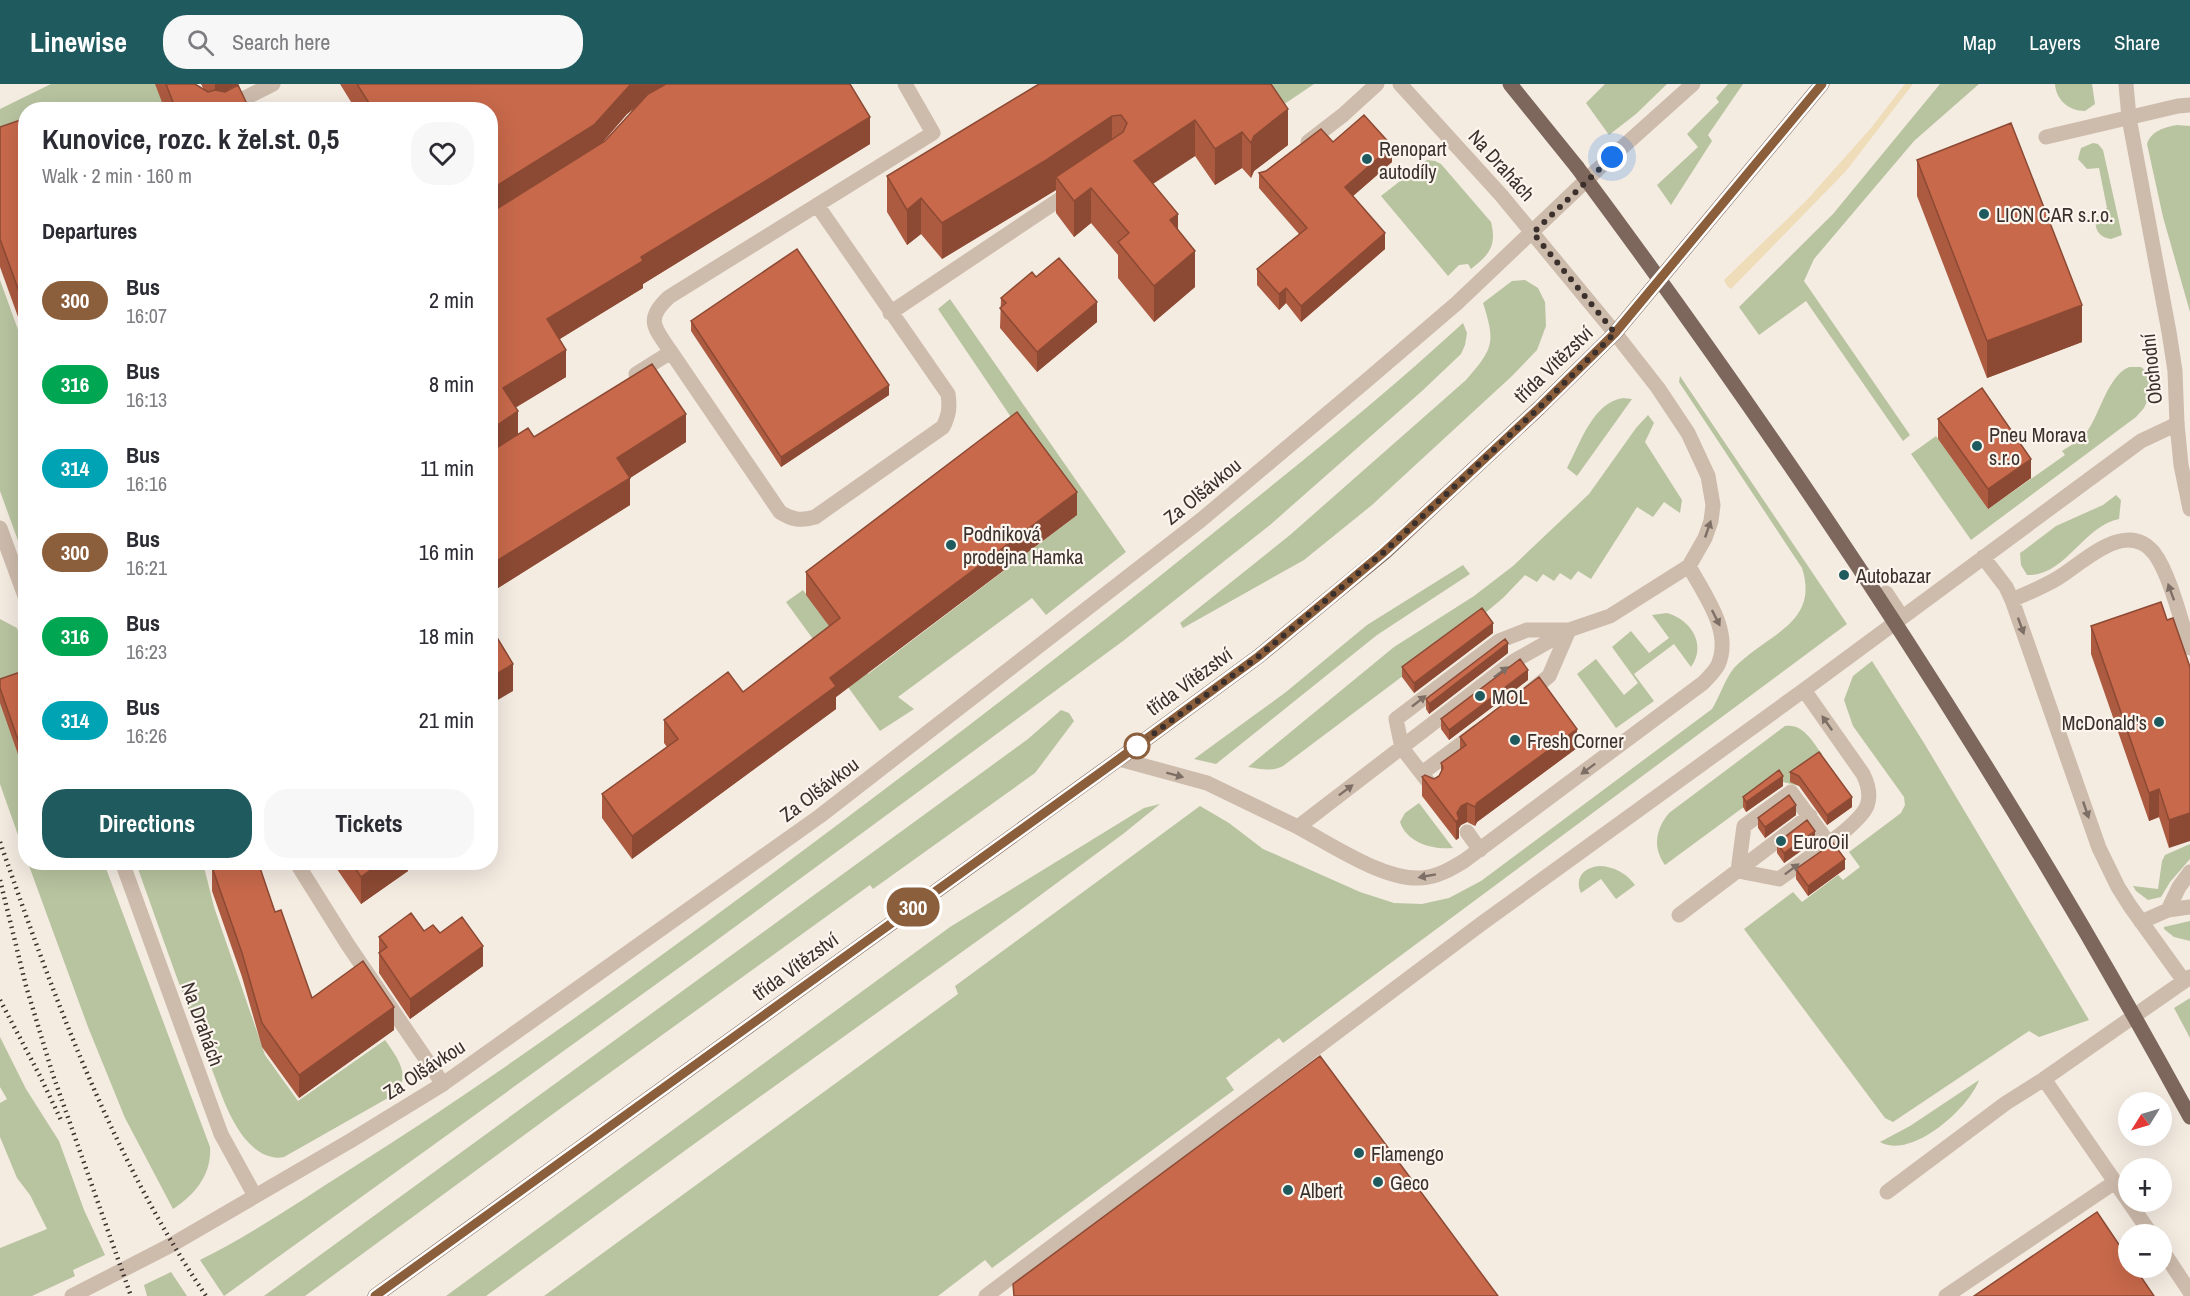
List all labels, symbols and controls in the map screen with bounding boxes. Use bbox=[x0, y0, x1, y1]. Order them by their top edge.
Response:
search box bbox=[163, 15, 583, 69]
text: Linewise bbox=[30, 23, 127, 61]
icon: search bbox=[184, 26, 217, 59]
text: Search here bbox=[232, 27, 330, 57]
text: Map bbox=[1963, 28, 1996, 57]
text: Layers bbox=[2029, 28, 2081, 57]
text: Share bbox=[2114, 28, 2160, 57]
text: Kunovice, rozc. k žel.st. 0,5 bbox=[42, 120, 339, 158]
button: heart bbox=[411, 122, 474, 185]
street label: Na Drahách bbox=[1463, 123, 1541, 207]
place label: Renopart autodíly bbox=[1379, 135, 1447, 185]
your location bbox=[1597, 142, 1627, 172]
marker: Renopart autodíly bbox=[1360, 152, 1374, 166]
text: Walk · 2 min · 160 m bbox=[42, 162, 192, 189]
place label: LION CAR s.r.o. bbox=[1996, 201, 2114, 228]
marker: LION CAR s.r.o. bbox=[1977, 207, 1991, 221]
text: Departures bbox=[42, 216, 137, 246]
text: Bus bbox=[126, 272, 160, 302]
text: 2 min bbox=[429, 285, 474, 315]
text: 300 bbox=[61, 286, 89, 315]
text: 16:07 bbox=[126, 302, 167, 329]
street label: třída Vítězství bbox=[1508, 319, 1599, 408]
street label: Obchodní bbox=[2134, 332, 2168, 406]
text: Bus bbox=[126, 356, 160, 386]
text: 8 min bbox=[429, 369, 474, 399]
text: 316 bbox=[61, 370, 89, 399]
text: 16:13 bbox=[126, 386, 167, 413]
place label: Pneu Morava s.r.o bbox=[1989, 421, 2087, 471]
marker: Pneu Morava s.r.o bbox=[1970, 439, 1984, 453]
text: Bus bbox=[126, 440, 160, 470]
street label: Za Olšávkou bbox=[1158, 452, 1246, 530]
text: 11 min bbox=[420, 453, 474, 483]
text: 314 bbox=[61, 454, 89, 483]
text: 16:16 bbox=[126, 470, 167, 497]
place label: Podniková prodejna Hamka bbox=[963, 520, 1083, 570]
one-way arrow bbox=[1703, 520, 1713, 538]
text: Bus bbox=[126, 524, 160, 554]
text: 16 min bbox=[419, 537, 474, 567]
text: 300 bbox=[61, 538, 89, 567]
marker: Podniková prodejna Hamka bbox=[944, 538, 958, 552]
text: 16:21 bbox=[126, 554, 167, 581]
place label: Autobazar bbox=[1855, 562, 1931, 589]
marker: Autobazar bbox=[1837, 568, 1851, 582]
one-way arrow bbox=[2166, 583, 2176, 601]
text: Bus bbox=[126, 608, 160, 638]
one-way arrow bbox=[1711, 609, 1721, 626]
one-way arrow bbox=[2017, 617, 2027, 635]
text: 18 min bbox=[419, 621, 474, 651]
text: 316 bbox=[61, 622, 89, 651]
text: 16:23 bbox=[126, 638, 167, 665]
street label: třída Vítězství bbox=[1141, 640, 1238, 721]
one-way arrow bbox=[1494, 666, 1509, 678]
place label: MOL bbox=[1492, 683, 1528, 710]
marker: MOL bbox=[1473, 689, 1487, 703]
text: Bus bbox=[126, 692, 160, 722]
one-way arrow bbox=[1411, 695, 1427, 708]
text: 21 min bbox=[419, 705, 474, 735]
text: 314 bbox=[61, 706, 89, 735]
place label: McDonald's bbox=[2062, 709, 2147, 736]
one-way arrow bbox=[1821, 715, 1833, 731]
marker: McDonald's bbox=[2152, 715, 2166, 729]
text: 16:26 bbox=[126, 722, 167, 749]
place label: Fresh Corner bbox=[1527, 727, 1624, 754]
unlabelled marker bbox=[1124, 733, 1150, 759]
marker: Fresh Corner bbox=[1508, 733, 1522, 747]
street label: Za Olšávkou bbox=[774, 751, 864, 827]
one-way arrow bbox=[1581, 762, 1596, 774]
one-way arrow bbox=[1166, 771, 1184, 780]
one-way arrow bbox=[1339, 785, 1354, 797]
button: Directions bbox=[42, 789, 252, 858]
button: Tickets bbox=[264, 789, 474, 858]
one-way arrow bbox=[2082, 801, 2091, 819]
place label: EuroOil bbox=[1793, 828, 1849, 855]
marker: EuroOil bbox=[1774, 834, 1788, 848]
one-way arrow bbox=[1784, 863, 1800, 875]
one-way arrow bbox=[1418, 872, 1437, 881]
line badge: 300 bbox=[878, 888, 948, 926]
text: 300 bbox=[899, 893, 927, 922]
street label: třída Vítězství bbox=[747, 925, 844, 1006]
street label: Na Drahách bbox=[175, 978, 231, 1070]
street label: Za Olšávkou bbox=[378, 1033, 470, 1105]
north arrow bbox=[2118, 1092, 2172, 1146]
map controls bbox=[2118, 1092, 2172, 1278]
place label: Flamengo bbox=[1371, 1140, 1444, 1167]
marker: Flamengo bbox=[1352, 1146, 1366, 1160]
button: + bbox=[2118, 1158, 2172, 1212]
place label: Geco bbox=[1390, 1169, 1429, 1196]
marker: Geco bbox=[1371, 1175, 1385, 1189]
place label: Albert bbox=[1299, 1177, 1343, 1204]
marker: Albert bbox=[1281, 1183, 1295, 1197]
button: − bbox=[2118, 1224, 2172, 1278]

